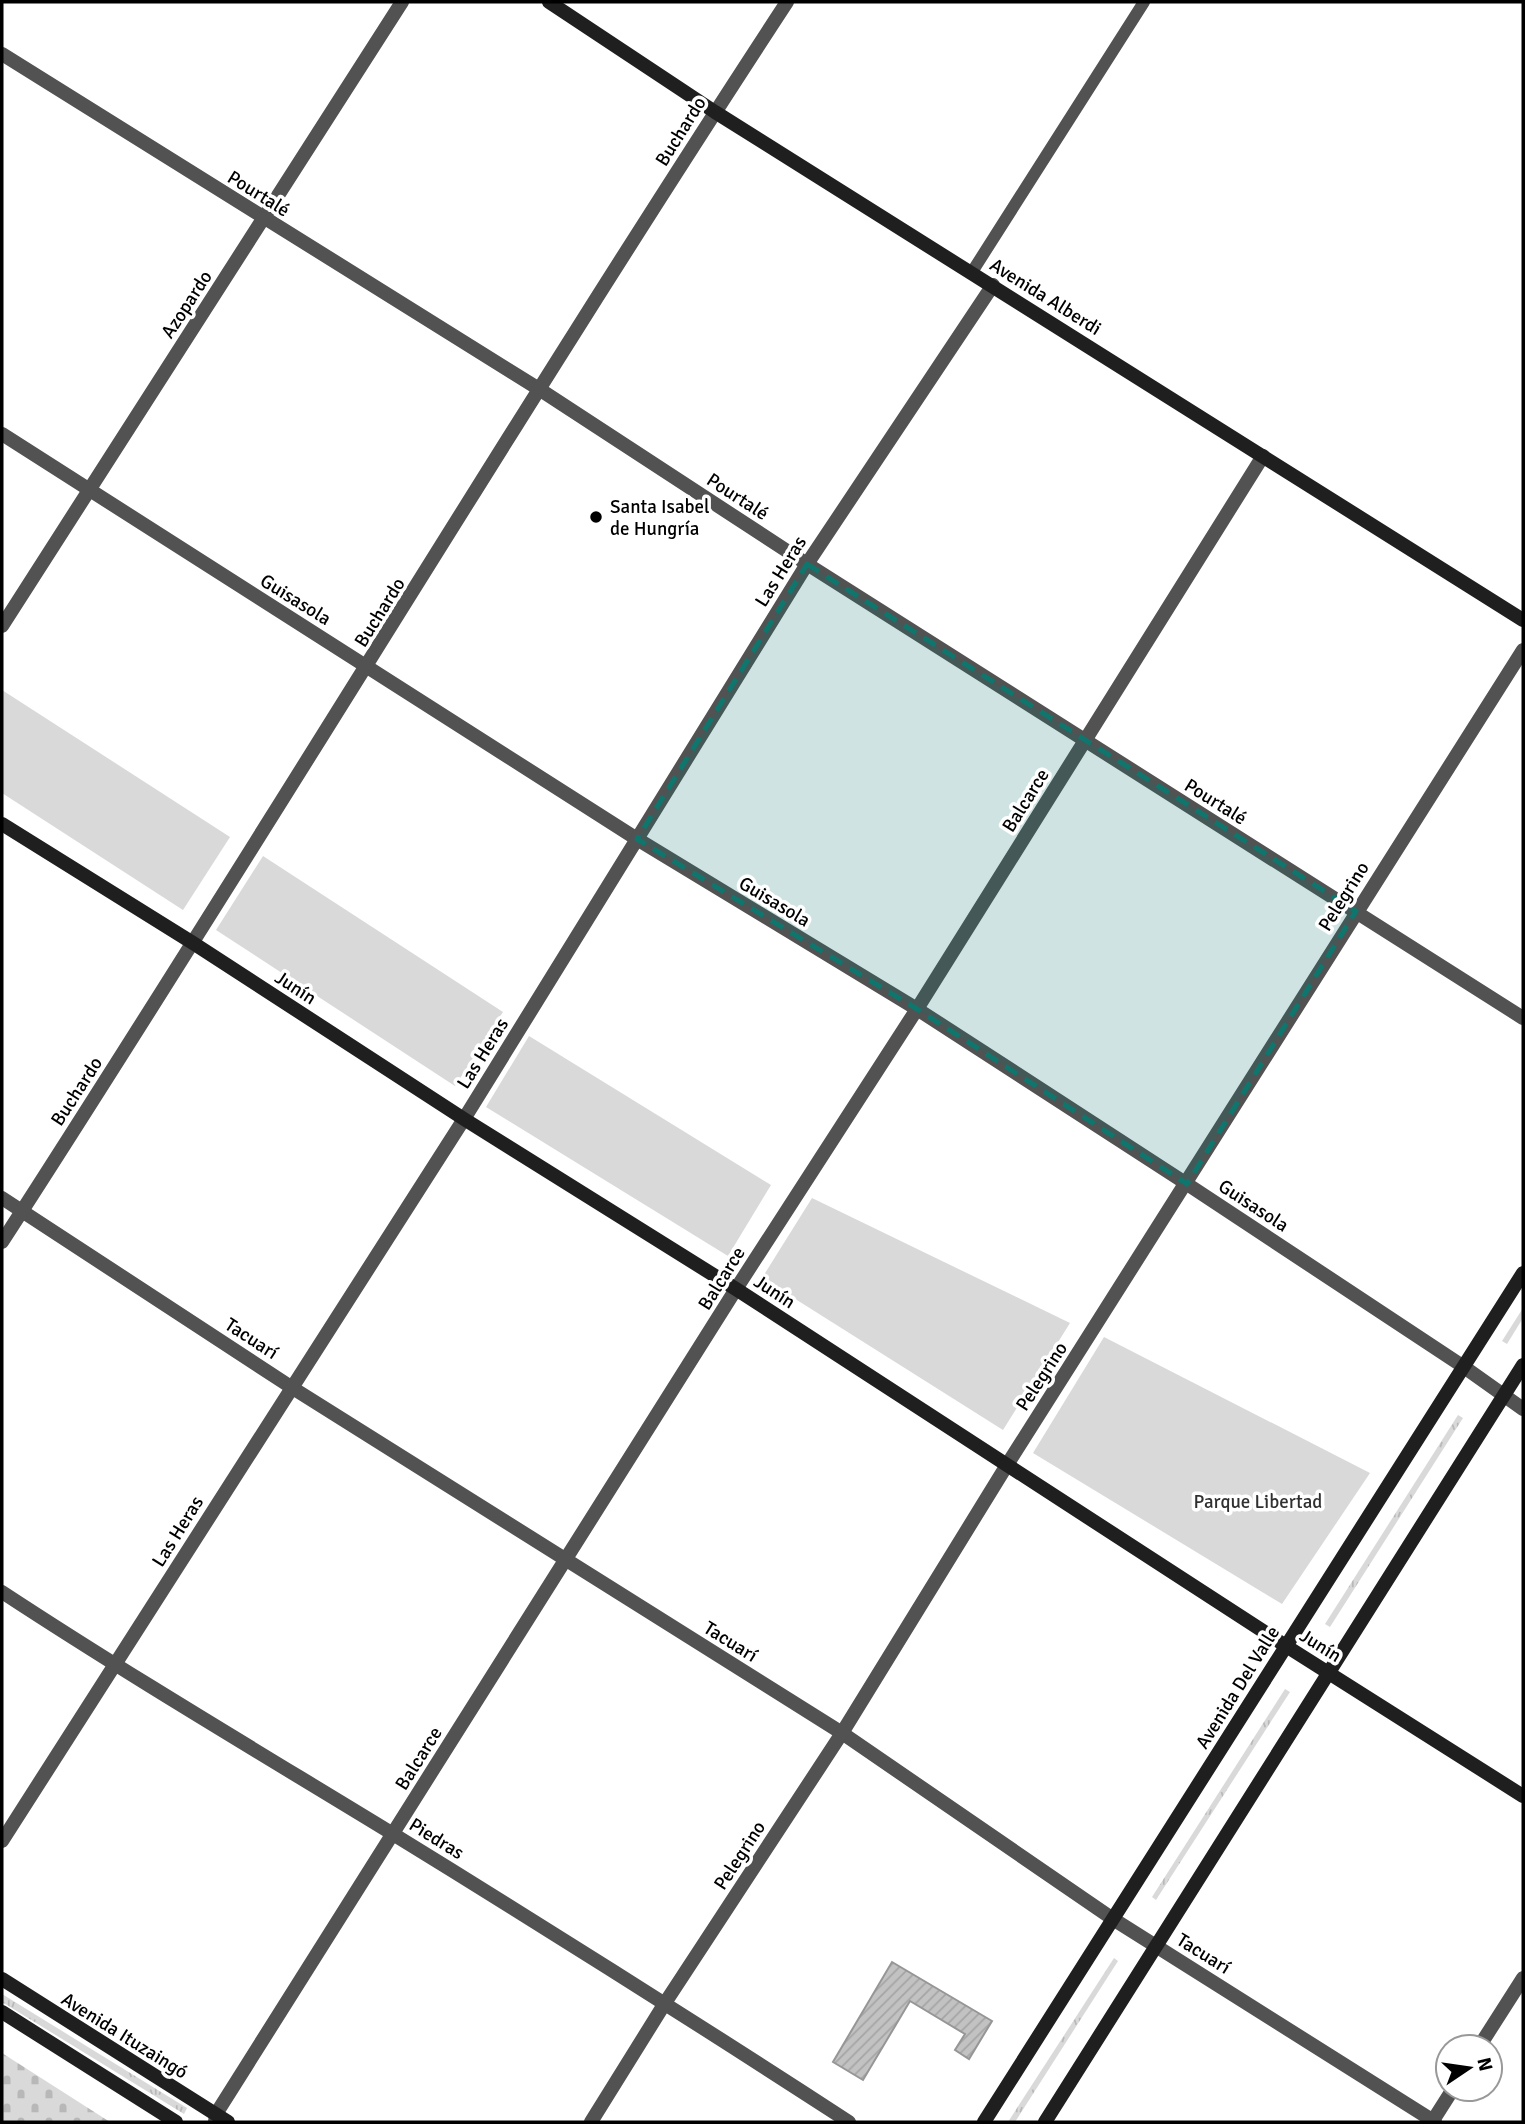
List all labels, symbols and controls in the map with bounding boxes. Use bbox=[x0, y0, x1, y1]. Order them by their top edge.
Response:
street label: Buchardo bbox=[650, 92, 712, 171]
street label: Pourtalé bbox=[223, 165, 294, 222]
street label: Avenida Alberdi bbox=[985, 253, 1106, 341]
street label: Azopardo bbox=[156, 266, 218, 343]
street label: Pourtalé bbox=[702, 468, 773, 526]
place label: Santa Isabel de Hungría bbox=[610, 495, 710, 541]
marker: Santa Isabel de Hungría bbox=[588, 509, 604, 525]
street label: Las Heras bbox=[750, 532, 812, 611]
street label: Guisasola bbox=[256, 569, 335, 631]
street label: Buchardo bbox=[349, 573, 411, 652]
street label: Balcarce bbox=[997, 764, 1055, 837]
street label: Pourtalé bbox=[1180, 773, 1251, 830]
street label: Pelegrino bbox=[1313, 857, 1375, 936]
street label: Guisasola bbox=[734, 871, 815, 933]
street label: Junín bbox=[270, 966, 321, 1010]
street label: Las Heras bbox=[452, 1014, 514, 1093]
street label: Buchardo bbox=[46, 1052, 108, 1131]
street label: Guisasola bbox=[1214, 1174, 1293, 1237]
street label: Balcarce bbox=[693, 1242, 751, 1315]
street label: Junín bbox=[749, 1270, 800, 1314]
street label: Tacuarí bbox=[220, 1313, 283, 1365]
street label: Pelegrino bbox=[1011, 1337, 1073, 1416]
park label: Parque Libertad bbox=[1194, 1490, 1322, 1514]
street label: Las Heras bbox=[147, 1492, 209, 1571]
street label: Tacuarí bbox=[699, 1616, 763, 1668]
street label: Avenida Del Valle bbox=[1191, 1622, 1285, 1753]
street label: Junín bbox=[1295, 1624, 1346, 1668]
street label: Balcarce bbox=[390, 1722, 448, 1795]
street label: Piedras bbox=[405, 1813, 468, 1865]
street label: Pelegrino bbox=[709, 1816, 771, 1895]
street label: Tacuarí bbox=[1172, 1928, 1236, 1980]
street label: Avenida Ituzaingó bbox=[57, 1987, 192, 2084]
north arrow bbox=[1434, 2033, 1504, 2103]
text: N bbox=[1471, 2055, 1498, 2074]

